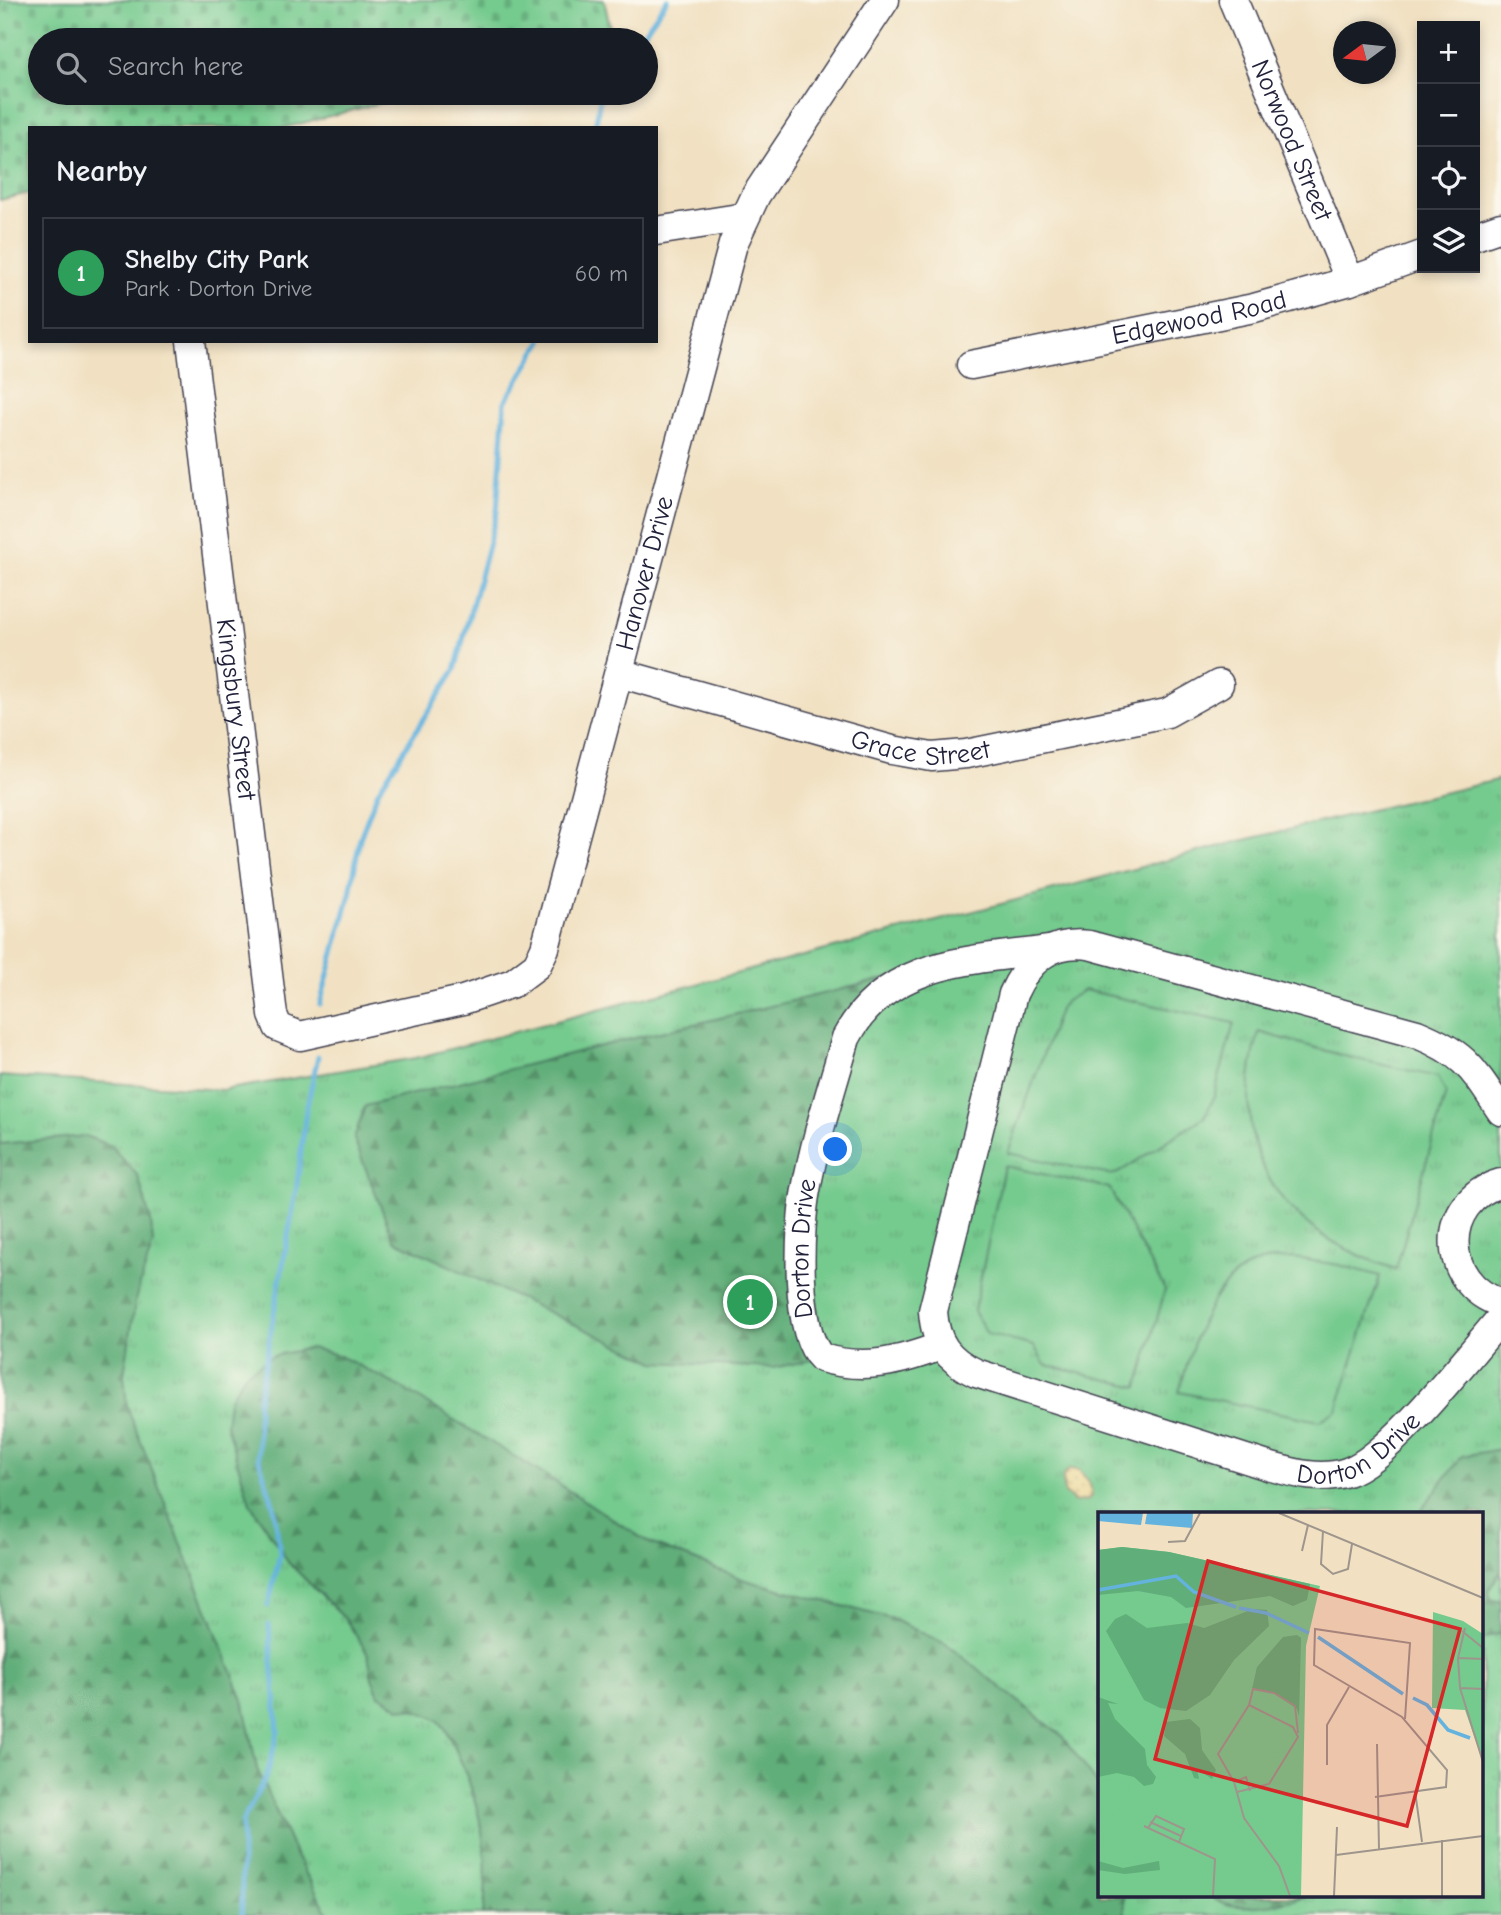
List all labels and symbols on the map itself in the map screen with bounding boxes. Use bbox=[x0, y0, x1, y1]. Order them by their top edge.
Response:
north arrow bbox=[1333, 21, 1396, 84]
street label: Norwood Street bbox=[1245, 55, 1339, 227]
street label: Edgewood Road bbox=[1109, 285, 1290, 351]
street label: Hanover Drive bbox=[610, 493, 680, 654]
street label: Kingsbury Street bbox=[210, 617, 262, 803]
street label: Grace Street bbox=[847, 724, 994, 773]
your location bbox=[818, 1132, 852, 1166]
street label: Dorton Drive bbox=[785, 1176, 823, 1320]
pin: 1 bbox=[727, 1276, 773, 1328]
street label: Dorton Drive bbox=[1295, 1406, 1427, 1491]
inset map bbox=[1098, 1512, 1484, 1898]

